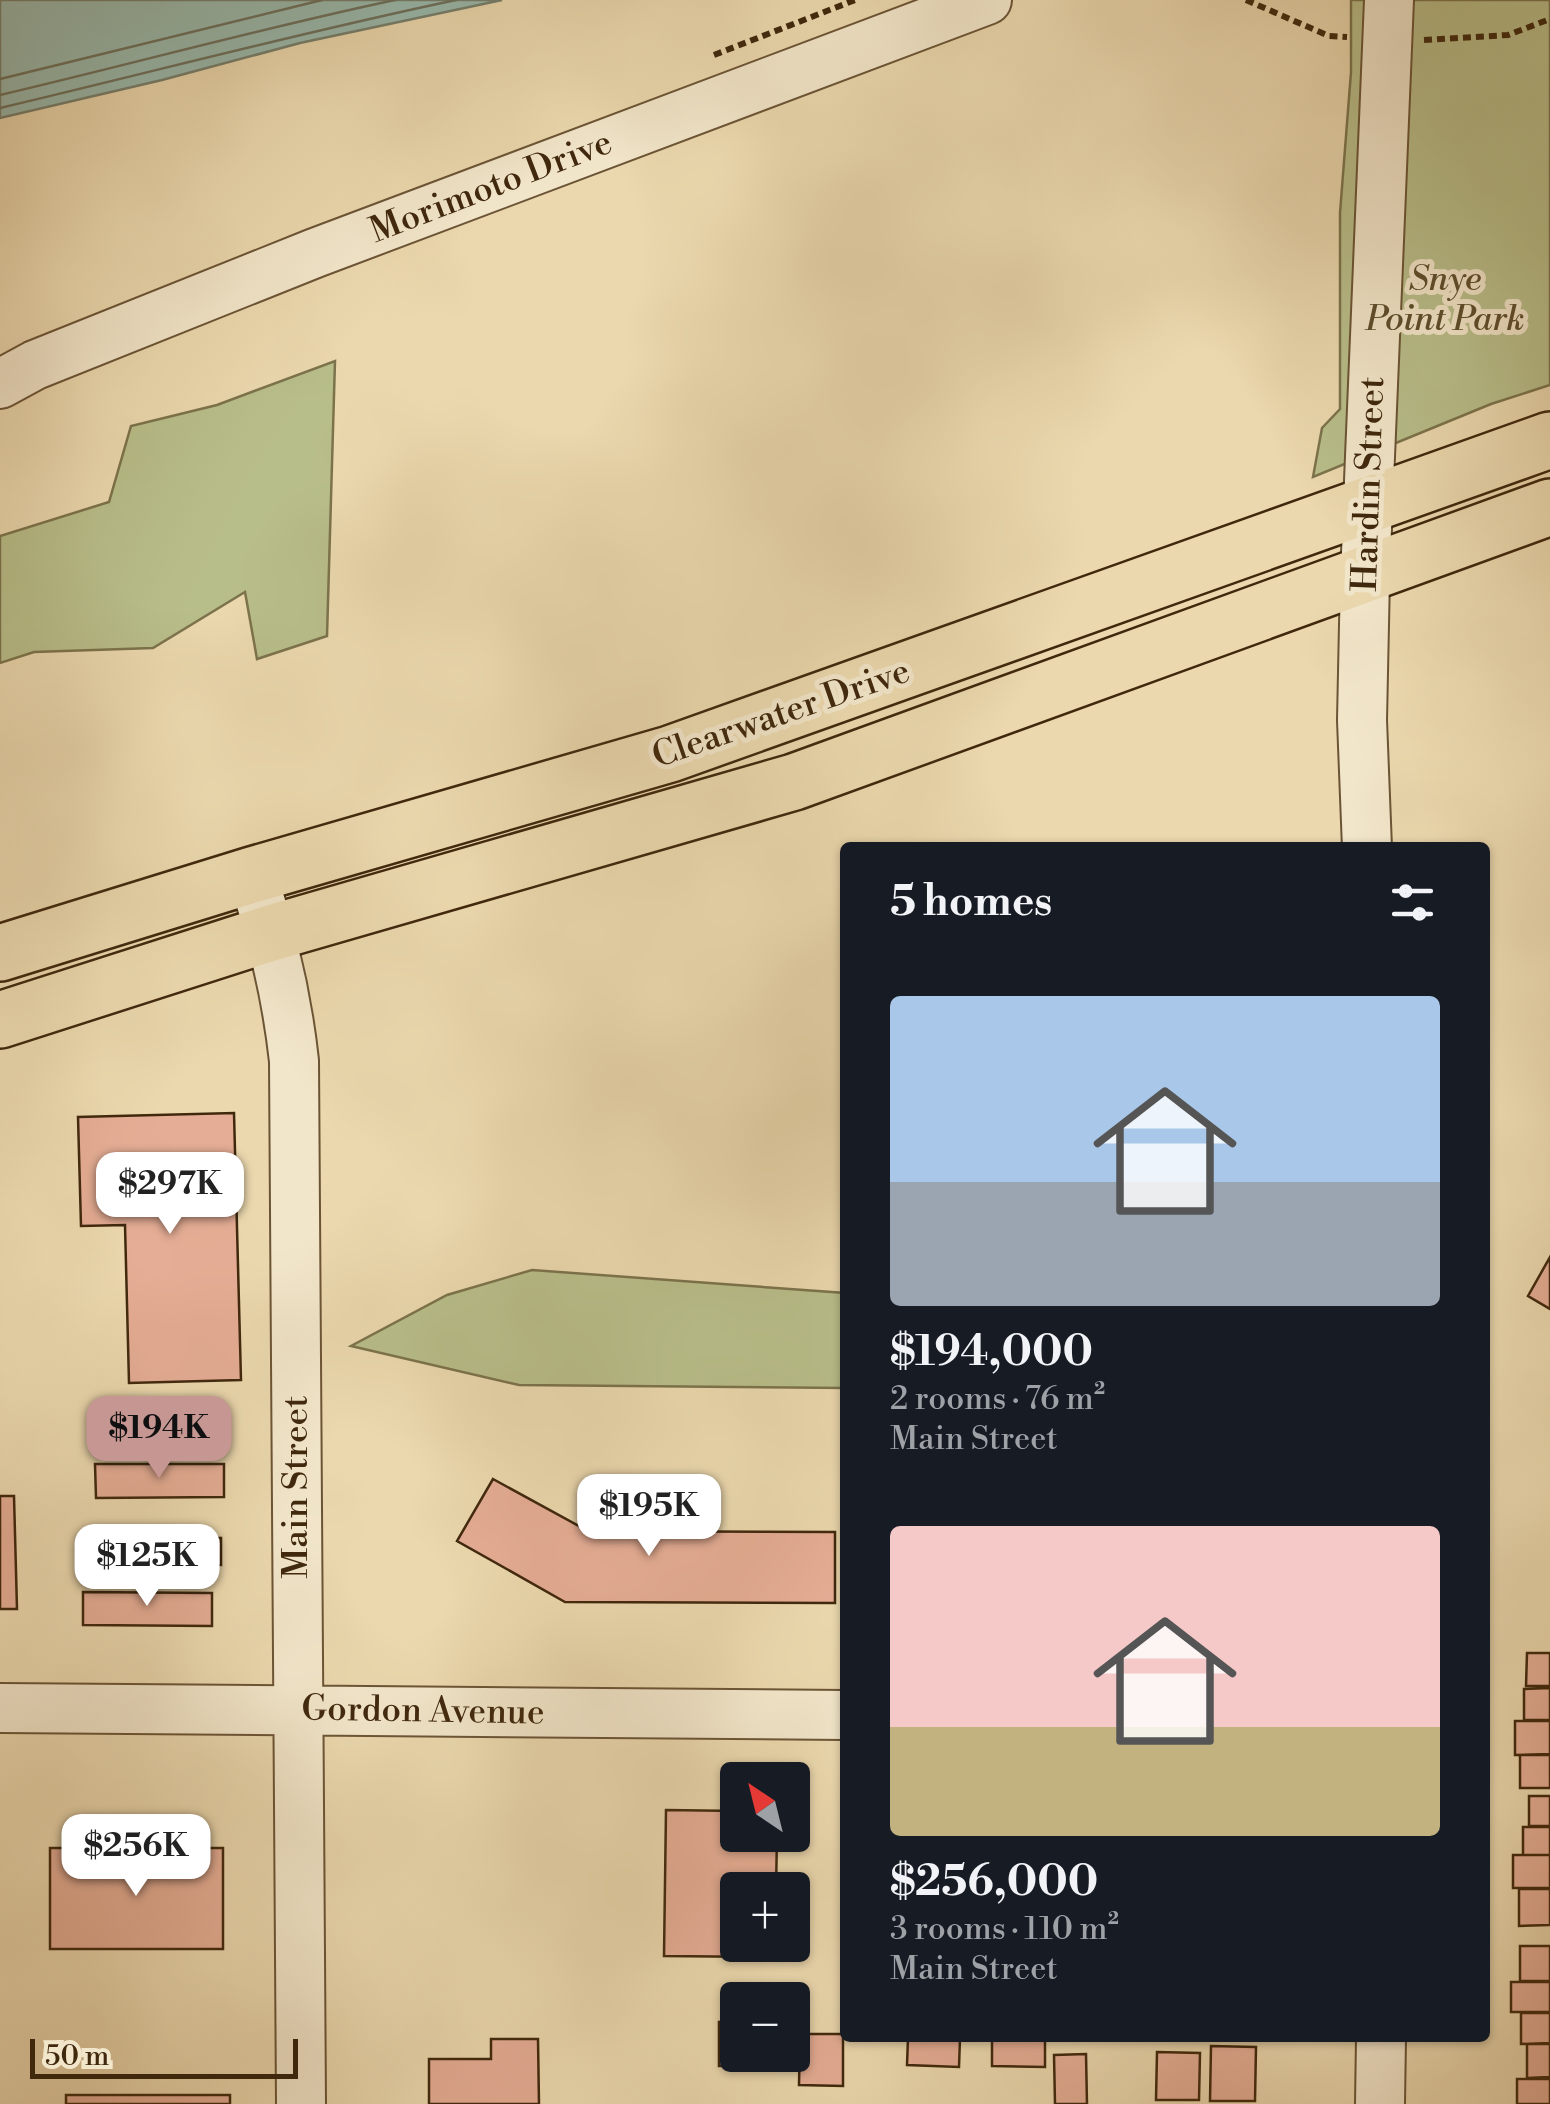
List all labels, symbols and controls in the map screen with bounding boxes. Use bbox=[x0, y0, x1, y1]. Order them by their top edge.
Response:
street label: Morimoto Drive bbox=[364, 121, 618, 253]
park label: Snye Point Park bbox=[1364, 258, 1525, 341]
street label: Hardin Street bbox=[1344, 376, 1394, 592]
street label: Clearwater Drive bbox=[647, 650, 915, 778]
icon: filters bbox=[1385, 875, 1440, 930]
text: 5 homes bbox=[890, 876, 1052, 929]
icon: home bbox=[1075, 1061, 1255, 1241]
pin: $297K bbox=[100, 1152, 240, 1237]
text: $297K bbox=[118, 1164, 222, 1204]
text: $194,000 bbox=[890, 1326, 1093, 1379]
text: 2 rooms · 76 m² bbox=[890, 1379, 1105, 1419]
street label: Main Street bbox=[275, 1395, 318, 1579]
pin: $194K bbox=[89, 1396, 229, 1481]
text: $194K bbox=[108, 1408, 210, 1448]
text: Main Street bbox=[890, 1419, 1058, 1459]
pin: $195K bbox=[579, 1474, 719, 1559]
text: $195K bbox=[599, 1486, 699, 1526]
pin: $125K bbox=[77, 1524, 217, 1609]
text: $125K bbox=[97, 1536, 197, 1576]
icon: home bbox=[1075, 1591, 1255, 1771]
street label: Gordon Avenue bbox=[301, 1687, 545, 1735]
north arrow bbox=[720, 1762, 810, 1852]
map controls bbox=[720, 1762, 810, 2072]
pin: $256K bbox=[66, 1814, 206, 1899]
text: $256K bbox=[84, 1826, 188, 1866]
text: $256,000 bbox=[890, 1856, 1098, 1909]
button: + bbox=[720, 1872, 810, 1962]
text: 3 rooms · 110 m² bbox=[890, 1909, 1119, 1949]
text: Main Street bbox=[890, 1949, 1058, 1989]
button: − bbox=[720, 1982, 810, 2072]
scale bar bbox=[30, 2034, 298, 2078]
text: 50 m bbox=[45, 2039, 109, 2074]

